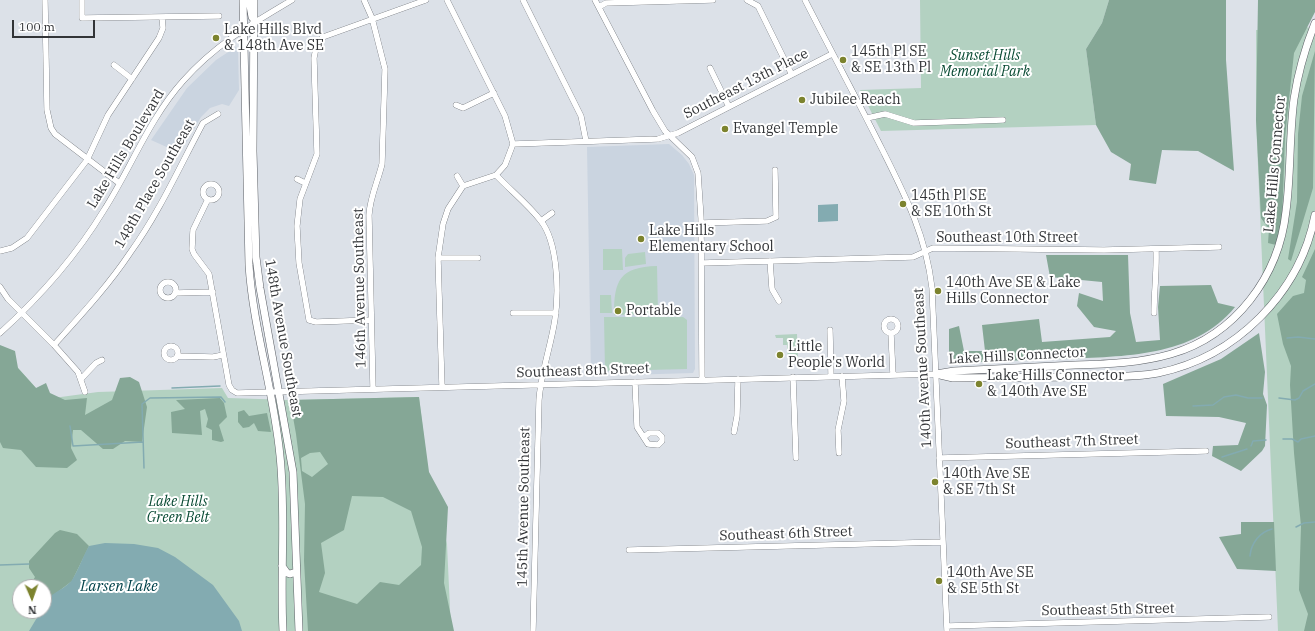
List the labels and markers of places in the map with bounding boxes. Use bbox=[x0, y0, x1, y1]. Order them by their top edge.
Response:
place label: Lake Hills Blvd & 148th Ave SE bbox=[224, 22, 324, 54]
marker: Lake Hills Blvd & 148th Ave SE bbox=[211, 33, 221, 43]
place label: 145th Pl SE & SE 13th Pl bbox=[851, 44, 931, 76]
marker: 145th Pl SE & SE 13th Pl bbox=[838, 55, 848, 65]
place label: Jubilee Reach bbox=[810, 92, 901, 108]
marker: Jubilee Reach bbox=[797, 95, 807, 105]
place label: Evangel Temple bbox=[733, 121, 838, 137]
marker: Evangel Temple bbox=[720, 124, 730, 134]
place label: 145th Pl SE & SE 10th St bbox=[911, 188, 992, 220]
marker: 145th Pl SE & SE 10th St bbox=[898, 199, 908, 209]
place label: Lake Hills Elementary School bbox=[649, 223, 774, 256]
marker: Lake Hills Elementary School bbox=[636, 234, 646, 244]
place label: 140th Ave SE & Lake Hills Connector bbox=[946, 275, 1081, 308]
marker: 140th Ave SE & Lake Hills Connector bbox=[933, 286, 943, 296]
place label: Portable bbox=[626, 303, 681, 319]
marker: Portable bbox=[613, 306, 623, 316]
place label: Little People's World bbox=[788, 339, 885, 372]
marker: Little People's World bbox=[775, 350, 785, 360]
place label: Lake Hills Connector & 140th Ave SE bbox=[987, 368, 1124, 400]
marker: Lake Hills Connector & 140th Ave SE bbox=[974, 379, 984, 389]
place label: 140th Ave SE & SE 7th St bbox=[943, 466, 1030, 498]
marker: 140th Ave SE & SE 7th St bbox=[930, 477, 940, 487]
place label: 140th Ave SE & SE 5th St bbox=[947, 565, 1034, 598]
marker: 140th Ave SE & SE 5th St bbox=[934, 576, 944, 586]

